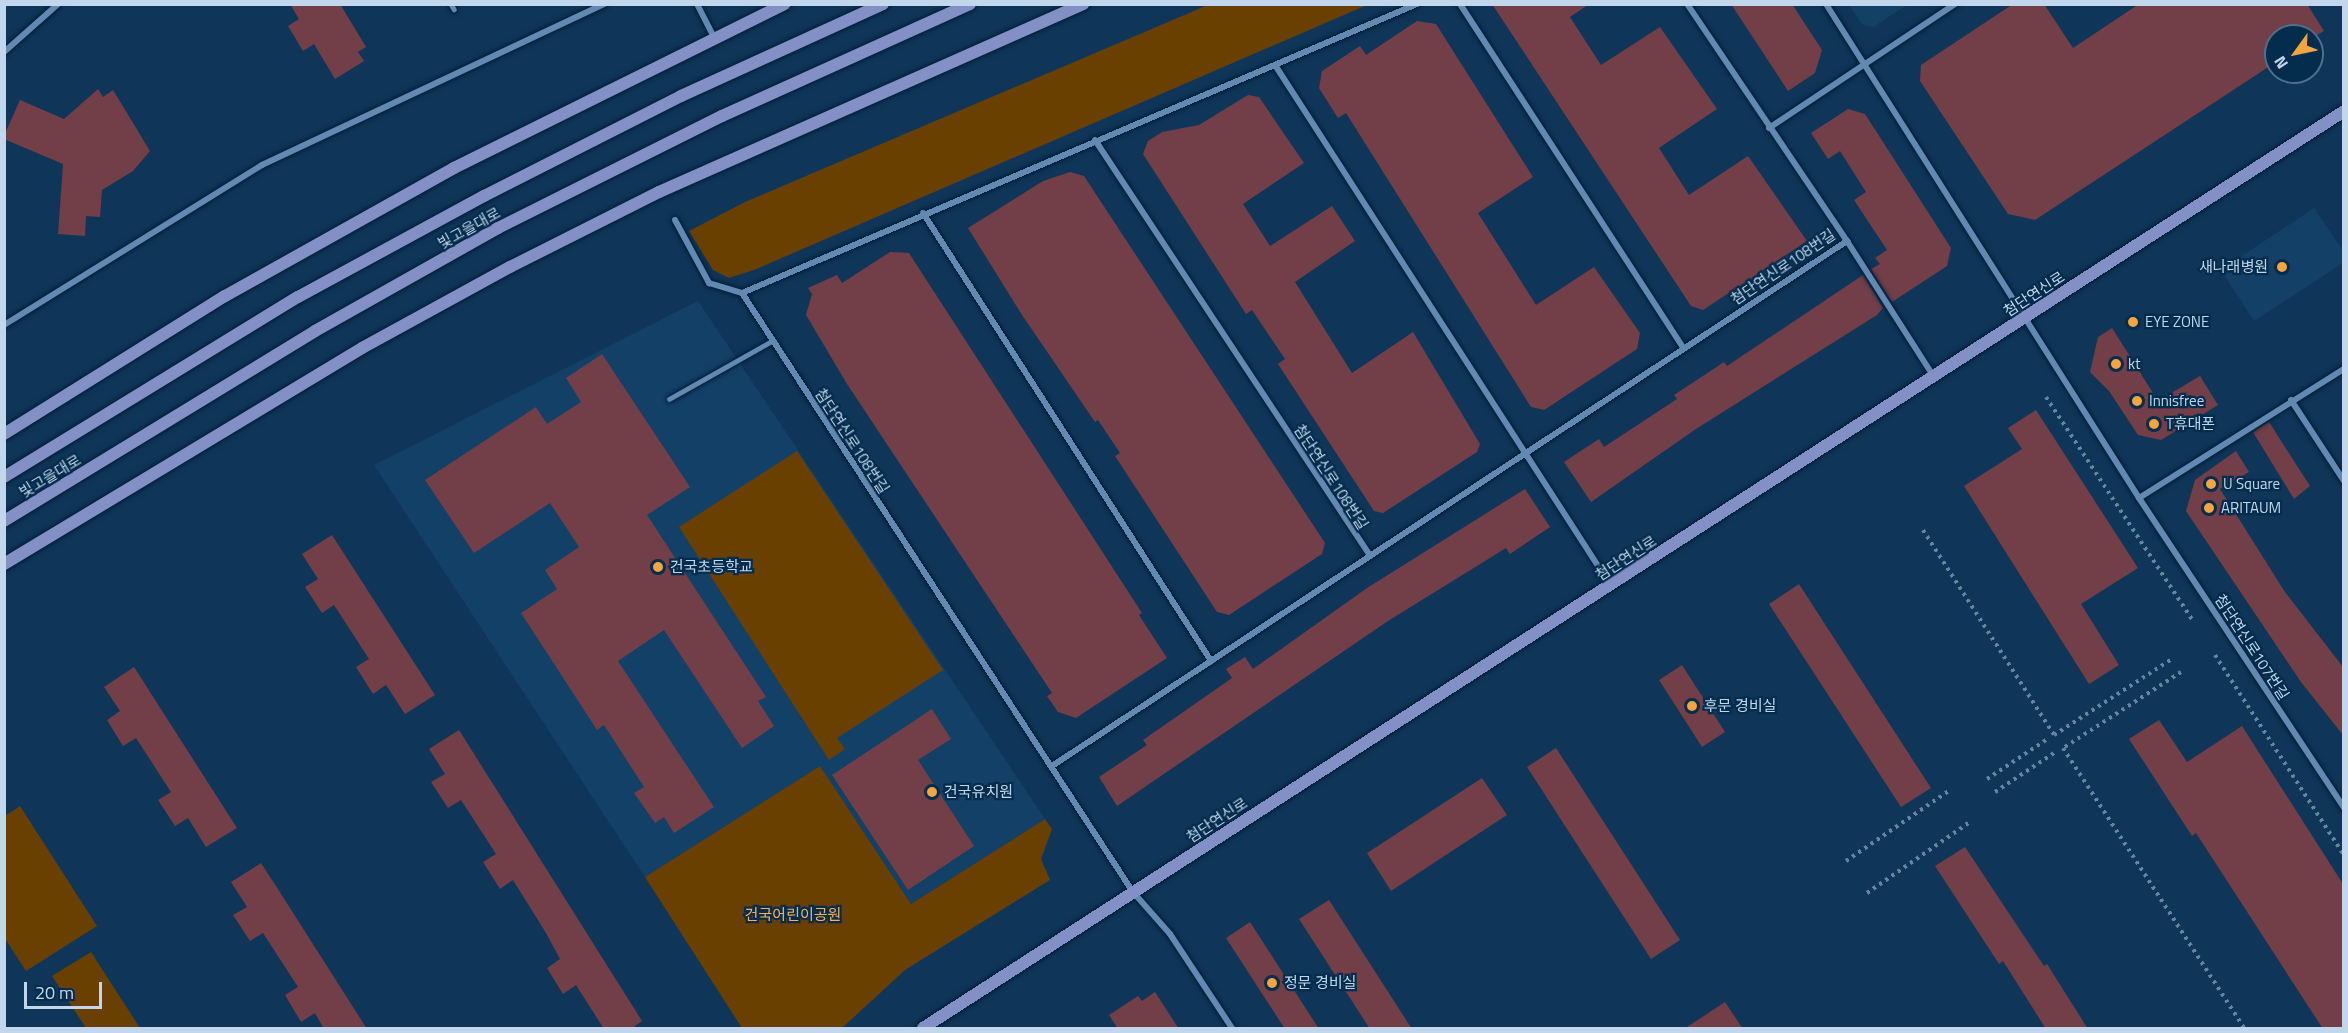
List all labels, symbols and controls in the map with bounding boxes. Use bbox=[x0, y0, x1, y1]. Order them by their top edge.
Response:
north arrow bbox=[2264, 24, 2324, 84]
text: N bbox=[2267, 52, 2294, 74]
street label: 빛고을대로 bbox=[434, 203, 504, 253]
street label: 첨단연신로108번길 bbox=[1727, 225, 1839, 309]
place label: 새나래병원 bbox=[2199, 258, 2268, 276]
marker: 새나래병원 bbox=[2273, 258, 2291, 276]
street label: 첨단연신로 bbox=[2000, 268, 2068, 320]
place label: EYE ZONE bbox=[2145, 313, 2209, 331]
marker: EYE ZONE bbox=[2126, 315, 2140, 329]
place label: kt bbox=[2128, 355, 2140, 373]
marker: kt bbox=[2109, 357, 2123, 371]
street label: 첨단연신로108번길 bbox=[811, 385, 893, 497]
place label: Innisfree bbox=[2149, 392, 2204, 410]
marker: Innisfree bbox=[2130, 394, 2144, 408]
place label: T휴대폰 bbox=[2166, 415, 2215, 433]
marker: T휴대폰 bbox=[2147, 417, 2161, 431]
street label: 첨단연신로108번길 bbox=[1290, 421, 1372, 533]
street label: 빛고을대로 bbox=[16, 451, 84, 501]
place label: U Square bbox=[2223, 475, 2280, 493]
marker: U Square bbox=[2204, 477, 2218, 491]
place label: ARITAUM bbox=[2221, 499, 2281, 517]
marker: ARITAUM bbox=[2202, 501, 2216, 515]
street label: 첨단연신로 bbox=[1592, 532, 1660, 584]
place label: 건국초등학교 bbox=[670, 558, 753, 576]
marker: 건국초등학교 bbox=[651, 560, 665, 574]
street label: 첨단연신로107번길 bbox=[2211, 591, 2293, 703]
place label: 후문 경비실 bbox=[1704, 697, 1776, 715]
marker: 후문 경비실 bbox=[1685, 699, 1699, 713]
place label: 건국유치원 bbox=[944, 783, 1013, 801]
marker: 건국유치원 bbox=[925, 785, 939, 799]
street label: 첨단연신로 bbox=[1183, 794, 1251, 846]
park label: 건국어린이공원 bbox=[745, 906, 841, 924]
scale bar bbox=[27, 970, 105, 1008]
place label: 정문 경비실 bbox=[1284, 974, 1356, 992]
marker: 정문 경비실 bbox=[1265, 976, 1279, 990]
text: 20 m bbox=[35, 979, 74, 1006]

